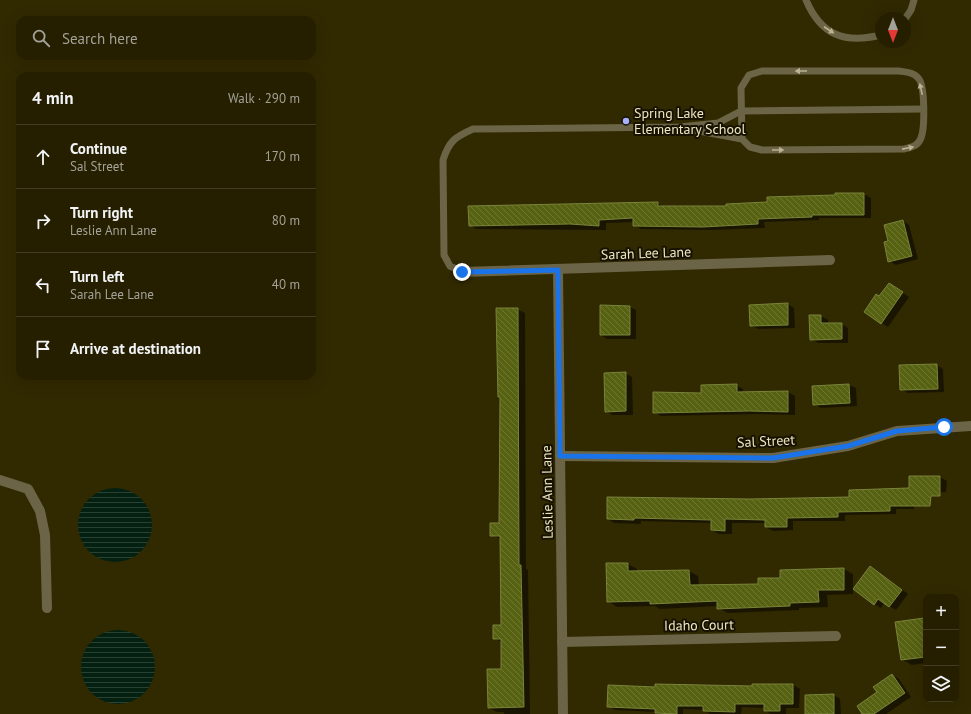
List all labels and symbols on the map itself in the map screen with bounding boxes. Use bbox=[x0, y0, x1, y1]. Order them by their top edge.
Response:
north arrow bbox=[875, 12, 911, 48]
one-way arrow bbox=[824, 26, 834, 34]
one-way arrow bbox=[794, 68, 807, 74]
one-way arrow bbox=[918, 82, 924, 95]
place label: Spring Lake Elementary School bbox=[634, 104, 746, 138]
marker: Spring Lake Elementary School bbox=[621, 116, 631, 126]
one-way arrow bbox=[902, 145, 914, 151]
one-way arrow bbox=[772, 147, 785, 153]
street label: Sarah Lee Lane bbox=[601, 242, 691, 264]
route end bbox=[453, 263, 471, 281]
route start bbox=[935, 418, 953, 436]
street label: Sal Street bbox=[737, 430, 796, 452]
street label: Leslie Ann Lane bbox=[537, 445, 557, 539]
street label: Idaho Court bbox=[664, 615, 734, 635]

